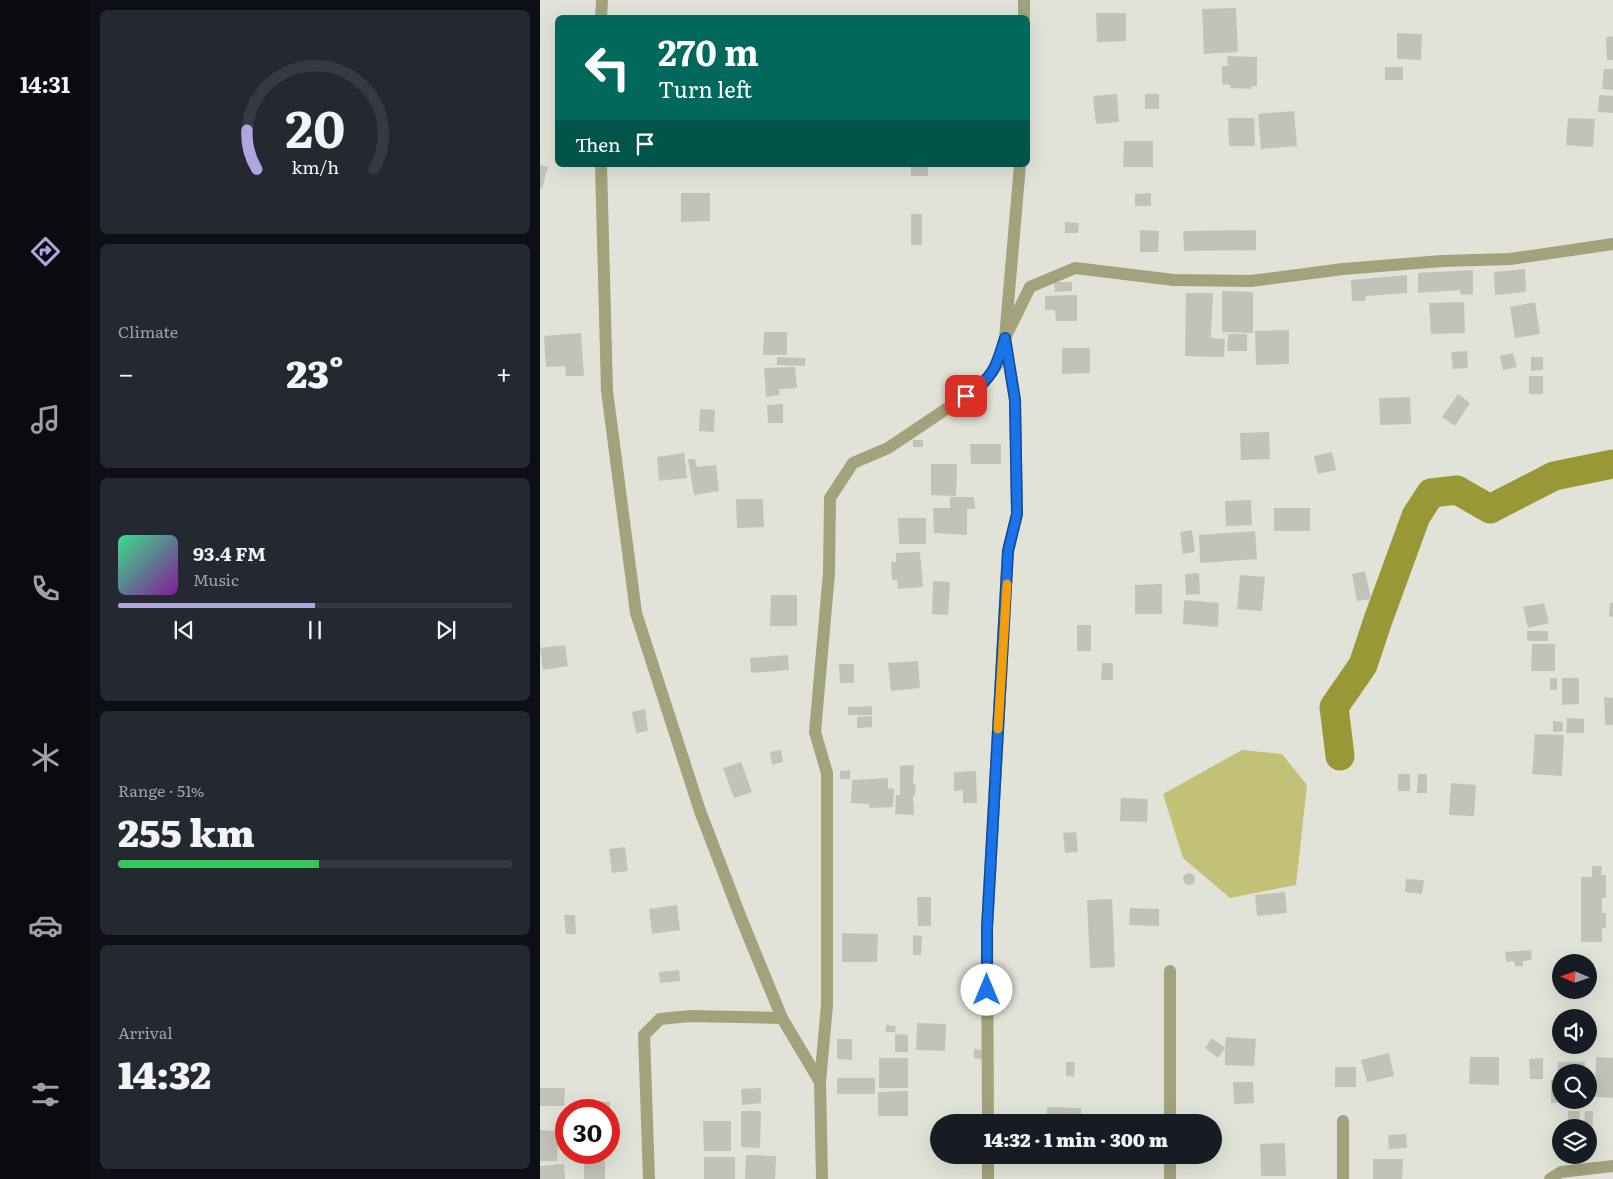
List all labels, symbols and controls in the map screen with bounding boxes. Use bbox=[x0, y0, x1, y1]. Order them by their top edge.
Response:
text: 270 m bbox=[658, 25, 759, 77]
icon: left bbox=[575, 35, 640, 100]
text: 14:31 bbox=[20, 67, 70, 100]
text: Turn left bbox=[658, 72, 752, 105]
text: 20 bbox=[285, 87, 345, 164]
text: Then bbox=[575, 130, 621, 158]
icon: arrive bbox=[631, 130, 659, 158]
text: km/h bbox=[291, 153, 339, 180]
icon: directions bbox=[28, 234, 63, 269]
text: Climate bbox=[118, 319, 178, 343]
text: 23° bbox=[286, 343, 344, 400]
text: − bbox=[118, 351, 134, 393]
text: + bbox=[496, 351, 512, 393]
pin bbox=[945, 375, 987, 417]
icon: arrive bbox=[952, 382, 980, 410]
icon: music bbox=[28, 402, 63, 437]
text: 93.4 FM bbox=[193, 539, 266, 567]
text: Music bbox=[193, 567, 239, 591]
icon: phone bbox=[28, 571, 63, 606]
icon: previous bbox=[170, 616, 198, 644]
icon: pause bbox=[301, 616, 329, 644]
icon: next bbox=[432, 616, 460, 644]
icon: climate bbox=[28, 740, 63, 775]
text: Range · 51% bbox=[118, 778, 204, 802]
text: 255 km bbox=[118, 802, 255, 859]
icon: car bbox=[28, 908, 63, 943]
north arrow bbox=[1552, 954, 1598, 999]
map controls bbox=[1552, 954, 1597, 1164]
position arrow bbox=[960, 963, 1012, 1015]
button: sound bbox=[1552, 1009, 1597, 1054]
text: Arrival bbox=[118, 1020, 173, 1044]
text: 14:32 bbox=[118, 1044, 211, 1101]
button: search bbox=[1552, 1064, 1597, 1109]
icon: filters bbox=[28, 1077, 63, 1112]
speed limit sign: 30 bbox=[555, 1099, 620, 1164]
button: layers bbox=[1552, 1119, 1597, 1164]
text: 14:32 · 1 min · 300 m bbox=[984, 1125, 1168, 1153]

